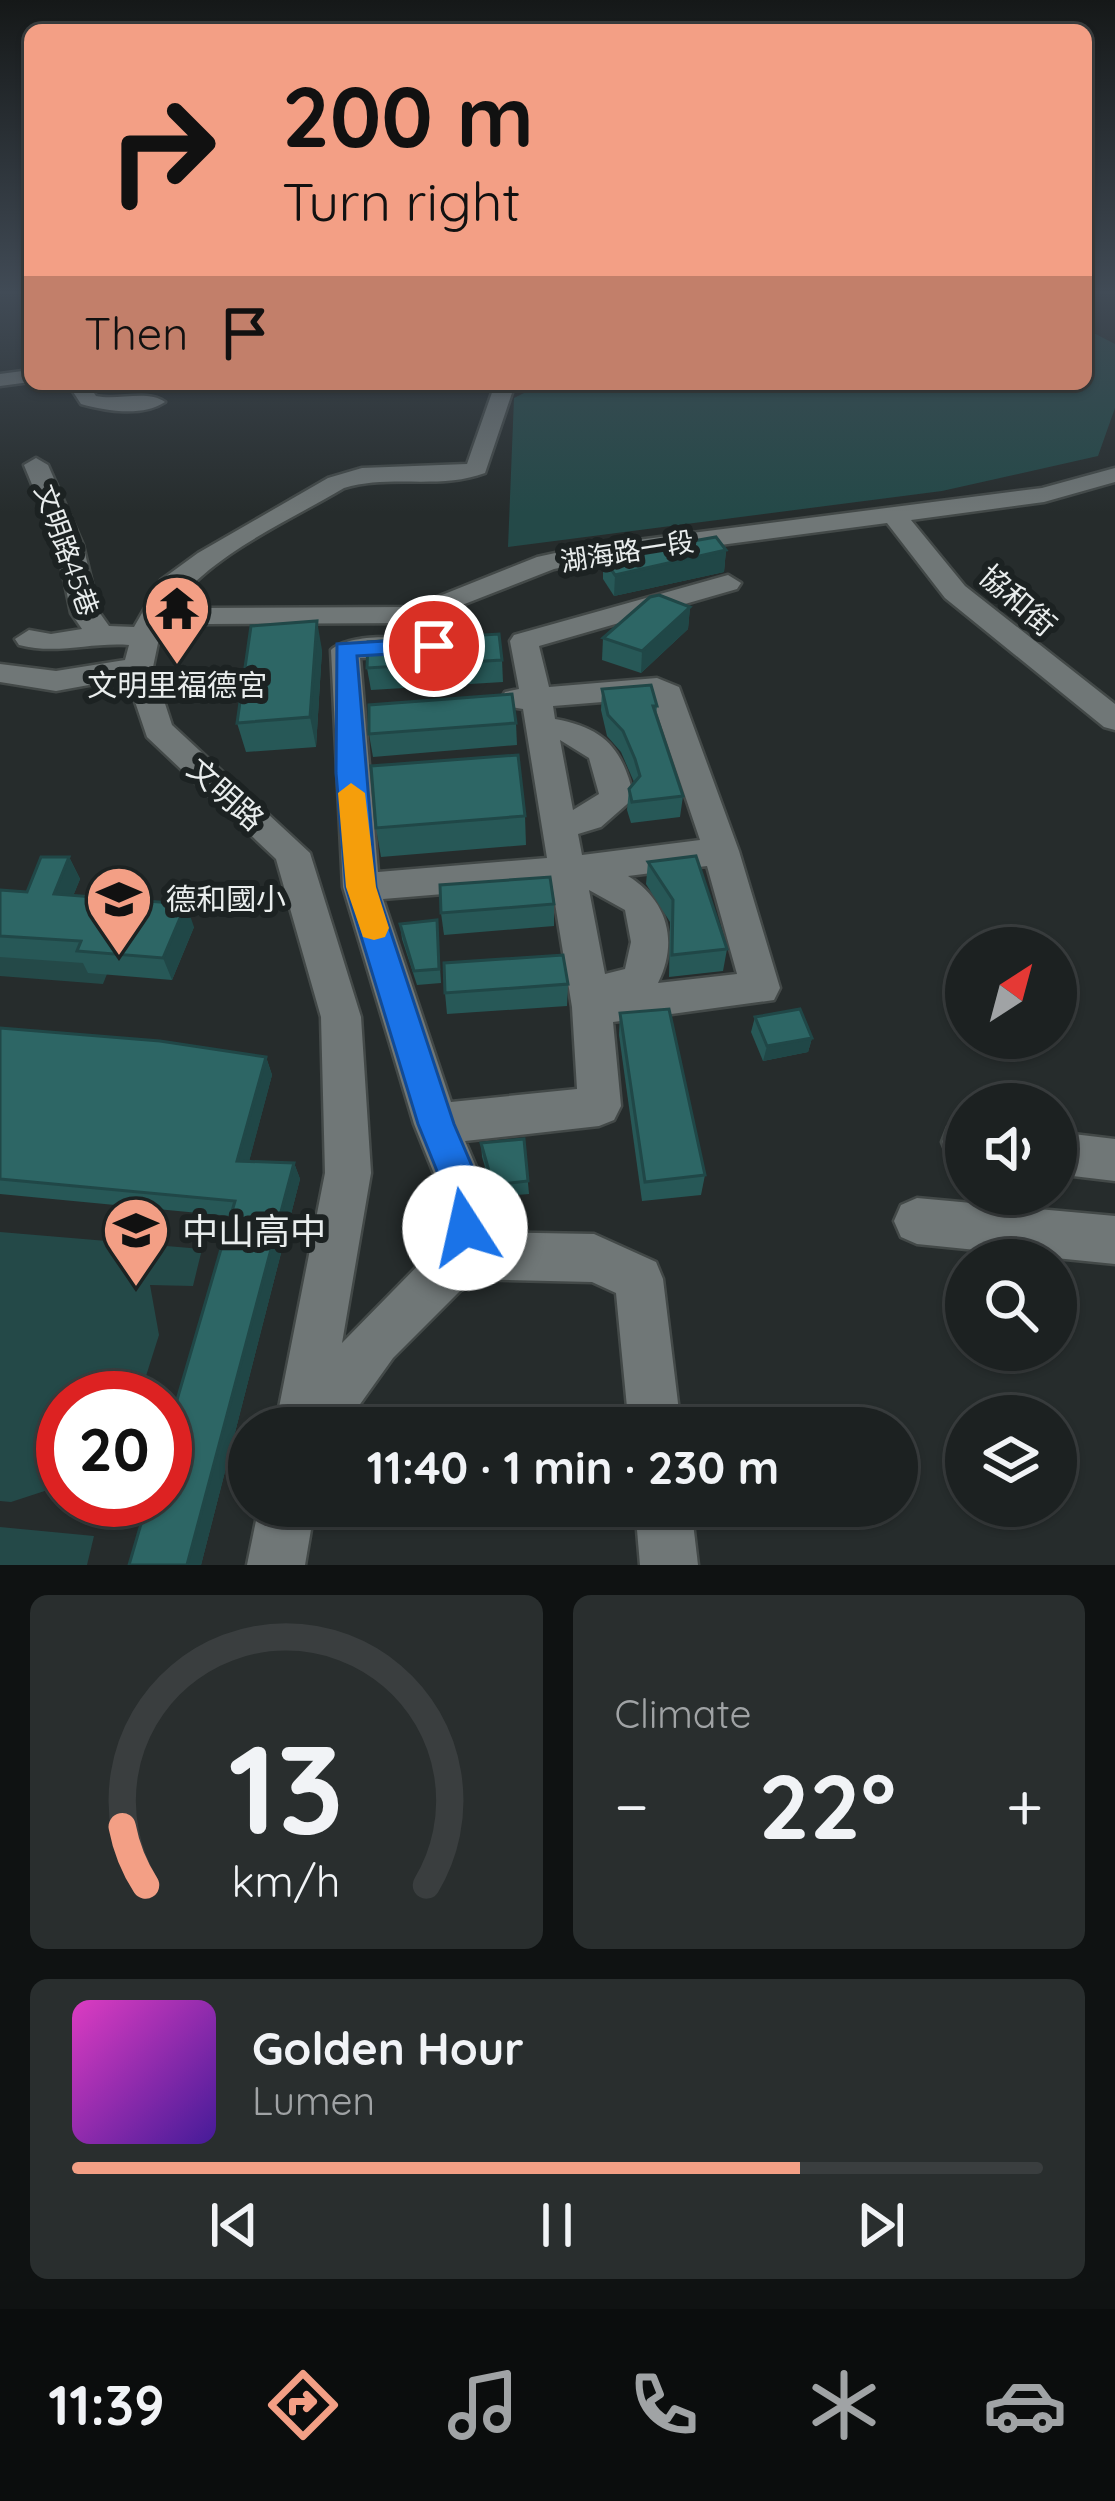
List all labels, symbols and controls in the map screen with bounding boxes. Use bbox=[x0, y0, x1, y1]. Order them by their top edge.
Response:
text: 200 m bbox=[282, 63, 534, 168]
icon: right bbox=[84, 72, 240, 228]
text: Turn right bbox=[282, 167, 521, 235]
icon: arrive bbox=[212, 300, 278, 366]
text: Then bbox=[84, 305, 188, 361]
street label: 文明路45巷 bbox=[28, 480, 106, 620]
street label: 湖海路一段 bbox=[558, 524, 696, 578]
street label: 協和街 bbox=[972, 556, 1064, 644]
temple icon: 文明里福德宮 bbox=[142, 573, 212, 667]
pin bbox=[383, 595, 485, 697]
icon: arrive bbox=[401, 613, 467, 679]
place label: 文明里福德宮 bbox=[87, 666, 267, 704]
street label: 文明路 bbox=[180, 750, 272, 838]
school or university icon: 德和國小 bbox=[84, 864, 154, 958]
place label: 德和國小 bbox=[166, 880, 286, 918]
north arrow bbox=[945, 927, 1077, 1059]
map controls bbox=[945, 927, 1077, 1527]
button: sound bbox=[945, 1083, 1077, 1215]
position arrow bbox=[402, 1165, 528, 1291]
school or university icon: 中山高中 bbox=[101, 1195, 171, 1289]
place label: 中山高中 bbox=[182, 1208, 326, 1253]
button: search bbox=[945, 1239, 1077, 1371]
speed limit sign: 20 bbox=[36, 1371, 192, 1527]
button: layers bbox=[945, 1395, 1077, 1527]
text: 11:40 · 1 min · 230 m bbox=[367, 1439, 779, 1495]
text: Climate bbox=[615, 1689, 752, 1738]
text: 13 bbox=[228, 1709, 344, 1865]
text: 22° bbox=[758, 1749, 896, 1862]
text: − bbox=[615, 1764, 649, 1847]
text: + bbox=[1006, 1764, 1043, 1847]
text: km/h bbox=[232, 1854, 341, 1908]
text: Golden Hour bbox=[252, 2020, 524, 2076]
text: Lumen bbox=[252, 2076, 375, 2125]
icon: previous bbox=[201, 2192, 267, 2258]
icon: pause bbox=[524, 2192, 590, 2258]
icon: next bbox=[848, 2192, 914, 2258]
icon: directions bbox=[261, 2363, 345, 2447]
icon: music bbox=[441, 2363, 525, 2447]
icon: phone bbox=[622, 2363, 706, 2447]
icon: climate bbox=[802, 2363, 886, 2447]
icon: car bbox=[983, 2363, 1067, 2447]
text: 11:39 bbox=[48, 2371, 165, 2439]

